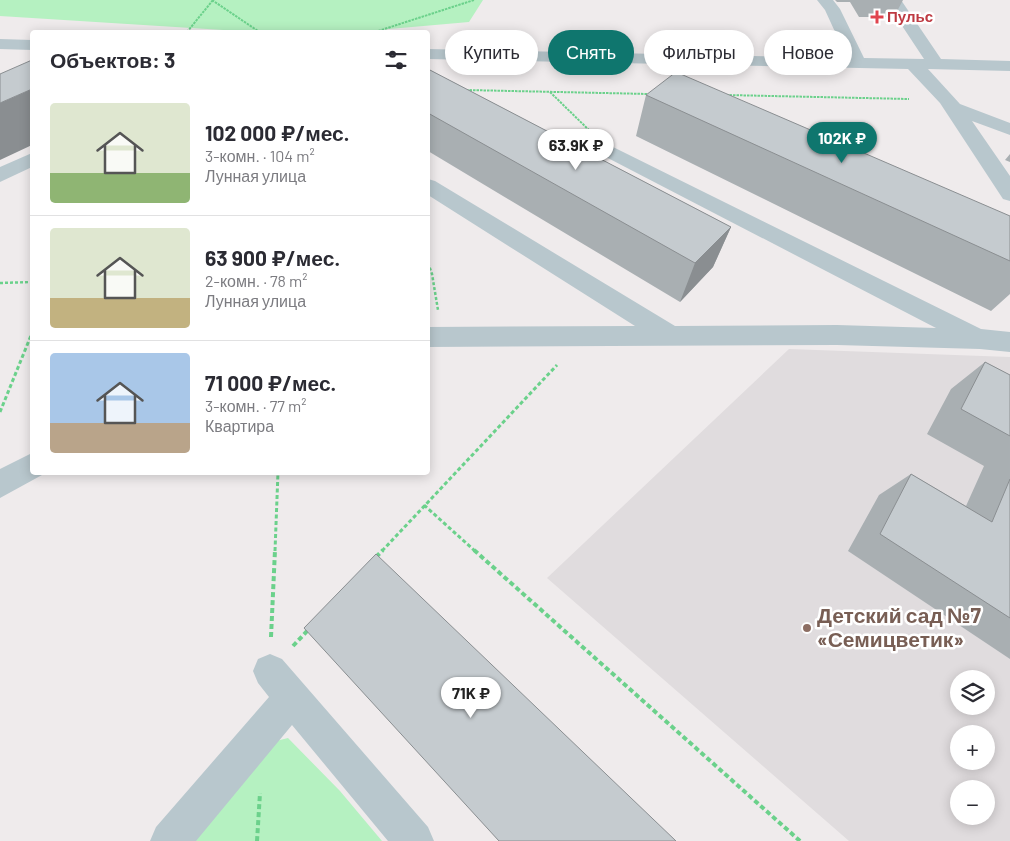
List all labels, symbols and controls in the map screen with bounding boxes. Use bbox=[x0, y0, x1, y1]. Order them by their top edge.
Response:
place label: Пульс bbox=[887, 7, 933, 25]
marker: Пульс bbox=[871, 11, 883, 23]
chip: Купить bbox=[445, 30, 538, 75]
chip: Снять bbox=[548, 30, 634, 75]
chip: Фильтры bbox=[644, 30, 754, 75]
chip: Новое bbox=[764, 30, 852, 75]
icon: filters bbox=[382, 46, 410, 74]
text: Объектов: 3 bbox=[50, 47, 175, 72]
text: 102 000 ₽/мес. bbox=[205, 120, 349, 145]
pin: 102K ₽ bbox=[801, 121, 883, 164]
icon: home bbox=[90, 123, 150, 183]
pin: 63.9K ₽ bbox=[530, 128, 622, 171]
text: 102K ₽ bbox=[818, 128, 866, 147]
text: 63.9K ₽ bbox=[549, 135, 603, 154]
text: 3-комн. · 104 m² bbox=[205, 146, 315, 165]
text: Лунная улица bbox=[205, 166, 306, 185]
text: 63 900 ₽/мес. bbox=[205, 245, 340, 270]
icon: home bbox=[90, 248, 150, 308]
text: 2-комн. · 78 m² bbox=[205, 271, 308, 290]
text: Лунная улица bbox=[205, 291, 306, 310]
text: 71 000 ₽/мес. bbox=[205, 370, 336, 395]
icon: home bbox=[90, 373, 150, 433]
text: 3-комн. · 77 m² bbox=[205, 396, 306, 415]
text: Квартира bbox=[205, 416, 274, 435]
place label: Детский сад №7 «Семицветик» bbox=[817, 602, 981, 651]
marker: Детский сад №7 «Семицветик» bbox=[801, 622, 813, 634]
map controls bbox=[950, 670, 995, 825]
button: layers bbox=[950, 670, 995, 715]
pin: 71K ₽ bbox=[436, 676, 506, 719]
text: 71K ₽ bbox=[452, 683, 490, 702]
button: + bbox=[950, 725, 995, 770]
button: − bbox=[950, 780, 995, 825]

